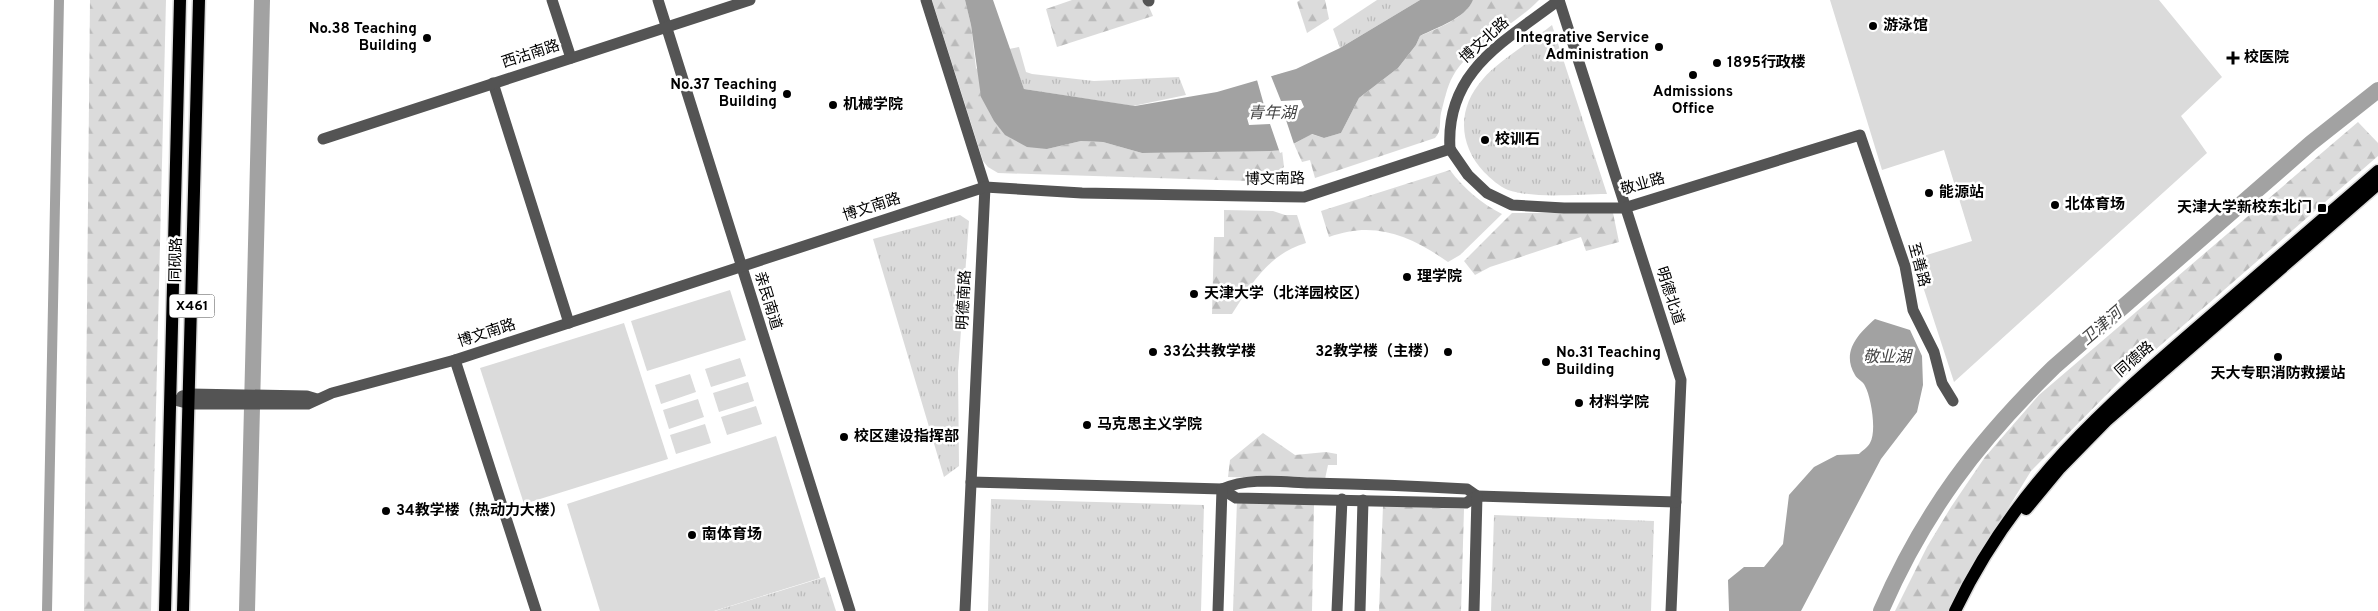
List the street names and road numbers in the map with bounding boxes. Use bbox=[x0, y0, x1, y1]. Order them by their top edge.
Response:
street label: 博文北路 bbox=[1456, 13, 1514, 68]
street label: 西沽南路 bbox=[500, 37, 562, 73]
street label: 博文南路 bbox=[1245, 169, 1305, 190]
street label: 敬业路 bbox=[1619, 170, 1667, 200]
street label: 博文南路 bbox=[840, 189, 903, 226]
street label: 同砚路 bbox=[167, 237, 187, 283]
street label: 至善路 bbox=[1903, 241, 1933, 289]
street label: 明德北道 bbox=[1651, 264, 1688, 327]
street label: 明德南路 bbox=[953, 269, 976, 330]
street label: 亲民南道 bbox=[749, 270, 785, 332]
road number: X461 bbox=[170, 294, 214, 318]
street label: 博文南路 bbox=[455, 315, 518, 352]
street label: 同德路 bbox=[2111, 337, 2158, 382]

